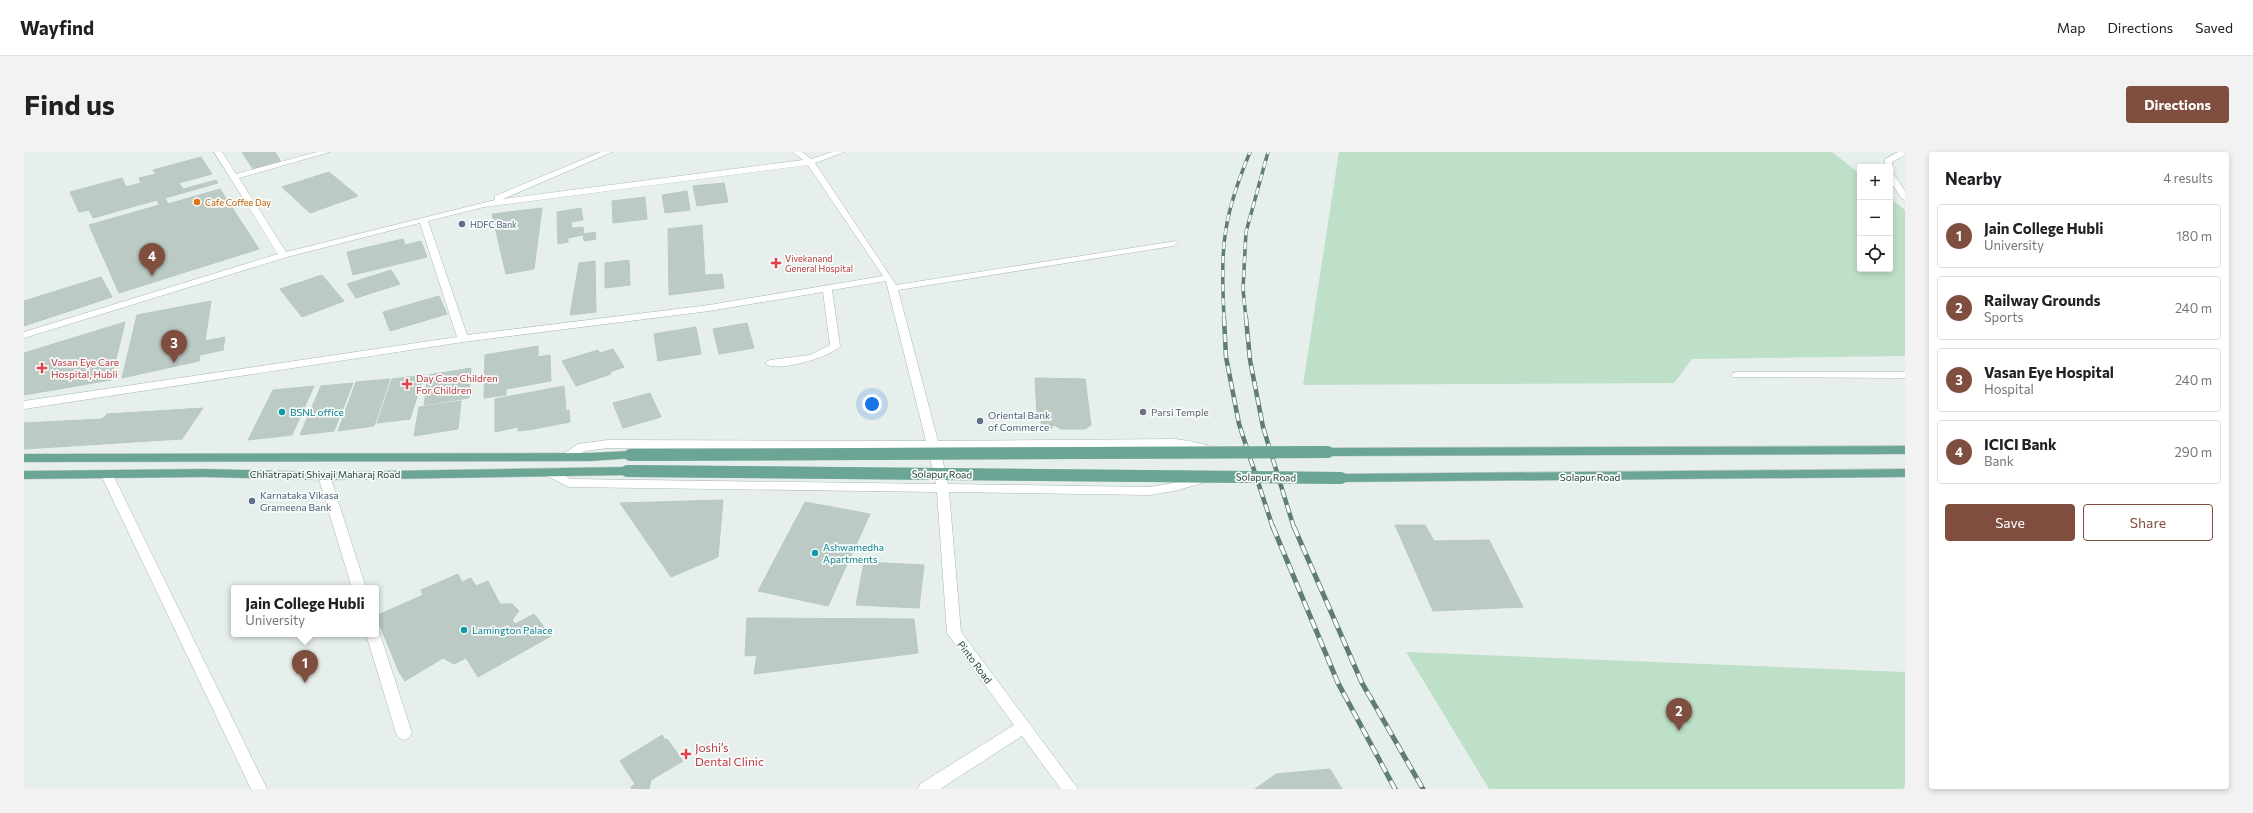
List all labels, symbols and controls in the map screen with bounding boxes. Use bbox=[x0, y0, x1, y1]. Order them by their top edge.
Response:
text: Wayfind bbox=[20, 16, 94, 39]
text: Map bbox=[2057, 19, 2086, 36]
text: Directions bbox=[2108, 19, 2173, 36]
text: Saved bbox=[2195, 19, 2233, 36]
button: Directions bbox=[2126, 86, 2229, 123]
text: Find us bbox=[24, 87, 115, 121]
map controls bbox=[1857, 164, 1893, 272]
button: + bbox=[1857, 164, 1893, 200]
text: Nearby bbox=[1945, 168, 2002, 189]
text: 4 results bbox=[2163, 170, 2213, 186]
marker: Cafe Coffee Day bbox=[192, 197, 202, 207]
place label: Cafe Coffee Day bbox=[205, 197, 271, 208]
button: − bbox=[1857, 200, 1893, 236]
marker: HDFC Bank bbox=[457, 219, 467, 229]
place label: HDFC Bank bbox=[470, 219, 517, 230]
text: Jain College Hubli bbox=[1984, 219, 2104, 237]
text: 1 bbox=[1956, 228, 1962, 244]
text: 180 m bbox=[2176, 228, 2212, 244]
button: locate bbox=[1857, 236, 1893, 272]
text: University bbox=[1984, 237, 2044, 253]
pin: 4 bbox=[139, 243, 165, 276]
place label: Vivekanand General Hospital bbox=[785, 253, 853, 274]
marker: Vivekanand General Hospital bbox=[770, 257, 782, 269]
text: Railway Grounds bbox=[1984, 291, 2100, 309]
text: 2 bbox=[1955, 300, 1963, 316]
text: 240 m bbox=[2175, 300, 2212, 316]
text: Sports bbox=[1984, 309, 2024, 325]
pin: 3 bbox=[161, 330, 187, 363]
place label: Vasan Eye Care Hospital, Hubli bbox=[51, 356, 119, 380]
marker: Vasan Eye Care Hospital, Hubli bbox=[36, 362, 48, 374]
text: Vasan Eye Hospital bbox=[1984, 363, 2114, 381]
place label: Day Case Children For Children bbox=[416, 372, 498, 396]
text: 3 bbox=[1955, 372, 1963, 388]
text: 240 m bbox=[2175, 372, 2212, 388]
marker: Day Case Children For Children bbox=[401, 378, 413, 390]
text: Hospital bbox=[1984, 381, 2034, 397]
your location bbox=[862, 394, 882, 414]
place label: BSNL office bbox=[290, 406, 344, 418]
place label: Parsi Temple bbox=[1151, 406, 1209, 418]
marker: BSNL office bbox=[277, 407, 287, 417]
marker: Parsi Temple bbox=[1138, 407, 1148, 417]
place label: Oriental Bank of Commerce bbox=[988, 409, 1051, 433]
marker: Oriental Bank of Commerce bbox=[975, 416, 985, 426]
text: ICICI Bank bbox=[1984, 435, 2057, 453]
text: 4 bbox=[1955, 444, 1963, 460]
text: 290 m bbox=[2175, 444, 2212, 460]
text: Bank bbox=[1984, 453, 2014, 469]
street label: Solapur Road bbox=[912, 467, 973, 481]
street label: Chhatrapati Shivaji Maharaj Road bbox=[250, 468, 401, 480]
street label: Solapur Road bbox=[1236, 470, 1297, 484]
street label: Solapur Road bbox=[1560, 471, 1620, 483]
place label: Karnataka Vikasa Grameena Bank bbox=[260, 489, 339, 513]
marker: Karnataka Vikasa Grameena Bank bbox=[247, 496, 257, 506]
button: Save bbox=[1945, 504, 2075, 541]
button: Share bbox=[2083, 504, 2213, 541]
place label: Ashwamedha Apartments bbox=[823, 541, 884, 565]
marker: Ashwamedha Apartments bbox=[810, 548, 820, 558]
popup bbox=[231, 585, 379, 637]
text: Jain College Hubli bbox=[245, 594, 365, 612]
text: University bbox=[245, 612, 305, 628]
place label: Lamington Palace bbox=[472, 624, 553, 636]
marker: Lamington Palace bbox=[459, 625, 469, 635]
street label: Pinto Road bbox=[955, 638, 995, 686]
pin: 1 bbox=[292, 650, 318, 683]
pin: 2 bbox=[1666, 698, 1692, 731]
place label: Joshi’s Dental Clinic bbox=[695, 740, 764, 768]
marker: Joshi’s Dental Clinic bbox=[680, 748, 692, 760]

